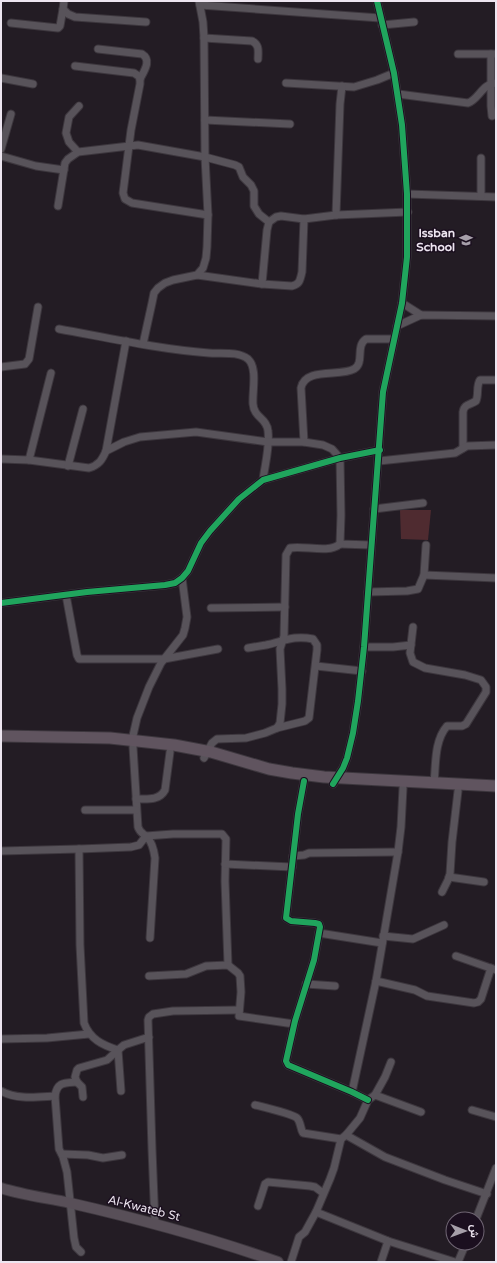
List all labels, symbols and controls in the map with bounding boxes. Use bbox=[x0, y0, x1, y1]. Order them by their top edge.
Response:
place label: Issban School bbox=[416, 226, 455, 254]
school or university icon: Issban School bbox=[458, 232, 474, 248]
street label: Al-Kwateb St bbox=[106, 1192, 182, 1224]
north arrow bbox=[445, 1211, 485, 1251]
text: ش bbox=[468, 1224, 481, 1238]

